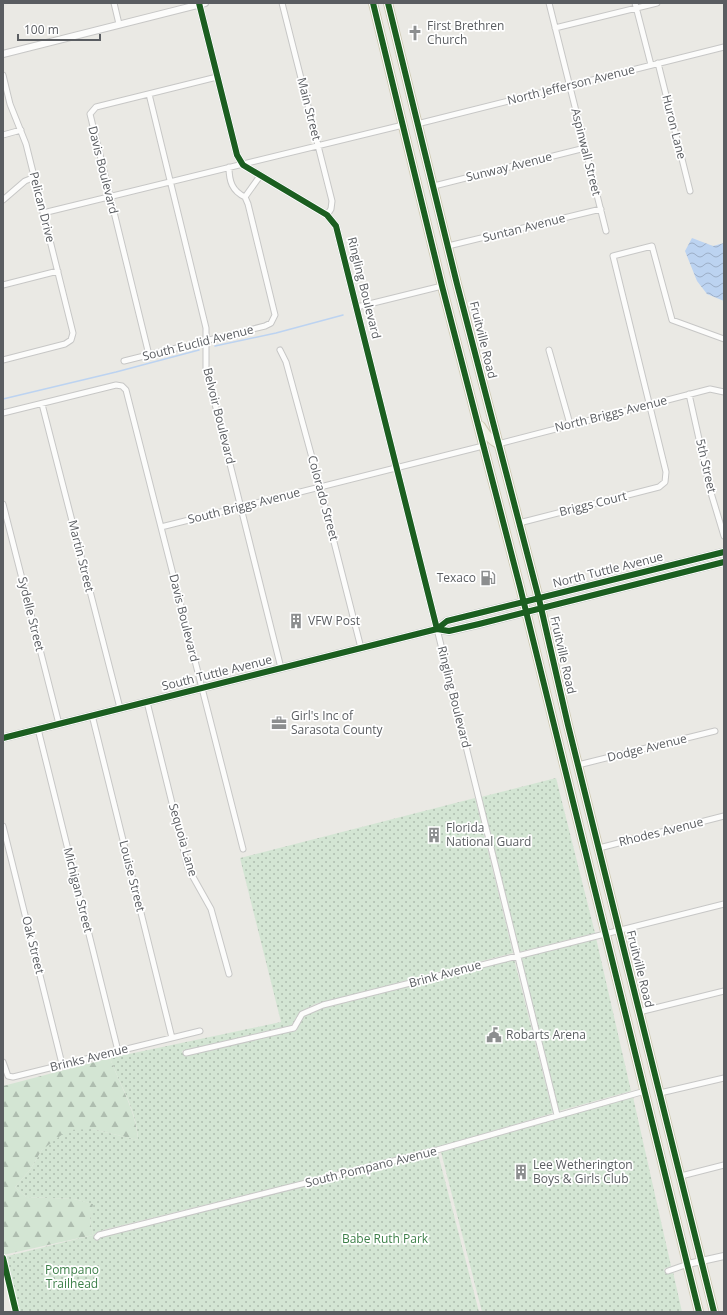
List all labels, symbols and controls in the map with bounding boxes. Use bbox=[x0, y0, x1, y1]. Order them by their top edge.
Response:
scale bar bbox=[18, 16, 100, 42]
place label: First Brethren Church bbox=[427, 17, 504, 48]
text: 100 m bbox=[24, 21, 59, 38]
church icon: First Brethren Church bbox=[406, 24, 424, 42]
street label: North Jefferson Avenue bbox=[505, 60, 637, 109]
street label: Main Street bbox=[293, 76, 326, 142]
street label: Huron Lane bbox=[658, 93, 691, 161]
street label: Aspinwall Street bbox=[567, 106, 606, 197]
street label: Davis Boulevard bbox=[84, 124, 123, 216]
street label: Sunway Avenue bbox=[464, 148, 554, 185]
street label: Pelican Drive bbox=[25, 170, 60, 244]
street label: Suntan Avenue bbox=[481, 209, 567, 246]
street label: Ringling Boulevard bbox=[344, 235, 385, 341]
street label: Fruitville Road bbox=[466, 299, 501, 380]
street label: South Euclid Avenue bbox=[141, 320, 255, 365]
street label: Belvoir Boulevard bbox=[199, 366, 240, 466]
street label: North Briggs Avenue bbox=[553, 391, 669, 436]
street label: 5th Street bbox=[692, 437, 721, 495]
street label: Colorado Street bbox=[304, 453, 343, 542]
street label: South Briggs Avenue bbox=[186, 483, 302, 528]
street label: Briggs Court bbox=[557, 487, 628, 520]
street label: Martin Street bbox=[64, 518, 99, 594]
street label: North Tuttle Avenue bbox=[551, 548, 665, 591]
place label: Texaco bbox=[437, 569, 476, 586]
fuel station icon: Texaco bbox=[479, 569, 497, 587]
street label: Davis Boulevard bbox=[165, 572, 204, 664]
street label: Sydelle Street bbox=[14, 575, 49, 653]
building icon: VFW Post bbox=[287, 612, 305, 630]
place label: VFW Post bbox=[308, 612, 360, 629]
street label: Fruitville Road bbox=[546, 614, 581, 695]
street label: Ringling Boulevard bbox=[434, 644, 475, 750]
street label: South Tuttle Avenue bbox=[160, 651, 274, 694]
place label: Girl's Inc of Sarasota County bbox=[291, 707, 384, 738]
office icon: Girl's Inc of Sarasota County bbox=[270, 714, 288, 732]
street label: Dodge Avenue bbox=[605, 729, 689, 766]
street label: Sequoia Lane bbox=[165, 801, 202, 879]
street label: Rhodes Avenue bbox=[617, 813, 705, 850]
place label: Florida National Guard bbox=[446, 819, 531, 850]
building icon: Florida National Guard bbox=[425, 826, 443, 844]
street label: Louise Street bbox=[115, 838, 150, 913]
street label: Michigan Street bbox=[60, 846, 97, 934]
street label: Oak Street bbox=[18, 914, 49, 976]
street label: Fruitville Road bbox=[623, 928, 658, 1009]
street label: Brink Avenue bbox=[407, 956, 483, 991]
public building icon: Robarts Arena bbox=[485, 1026, 503, 1044]
place label: Robarts Arena bbox=[506, 1026, 586, 1043]
street label: Brinks Avenue bbox=[48, 1040, 130, 1075]
street label: South Pompano Avenue bbox=[303, 1142, 439, 1191]
place label: Lee Wetherington Boys & Girls Club bbox=[533, 1156, 633, 1187]
building icon: Lee Wetherington Boys & Girls Club bbox=[512, 1163, 530, 1181]
park label: Babe Ruth Park bbox=[342, 1230, 429, 1247]
park label: Pompano Trailhead bbox=[45, 1261, 99, 1292]

